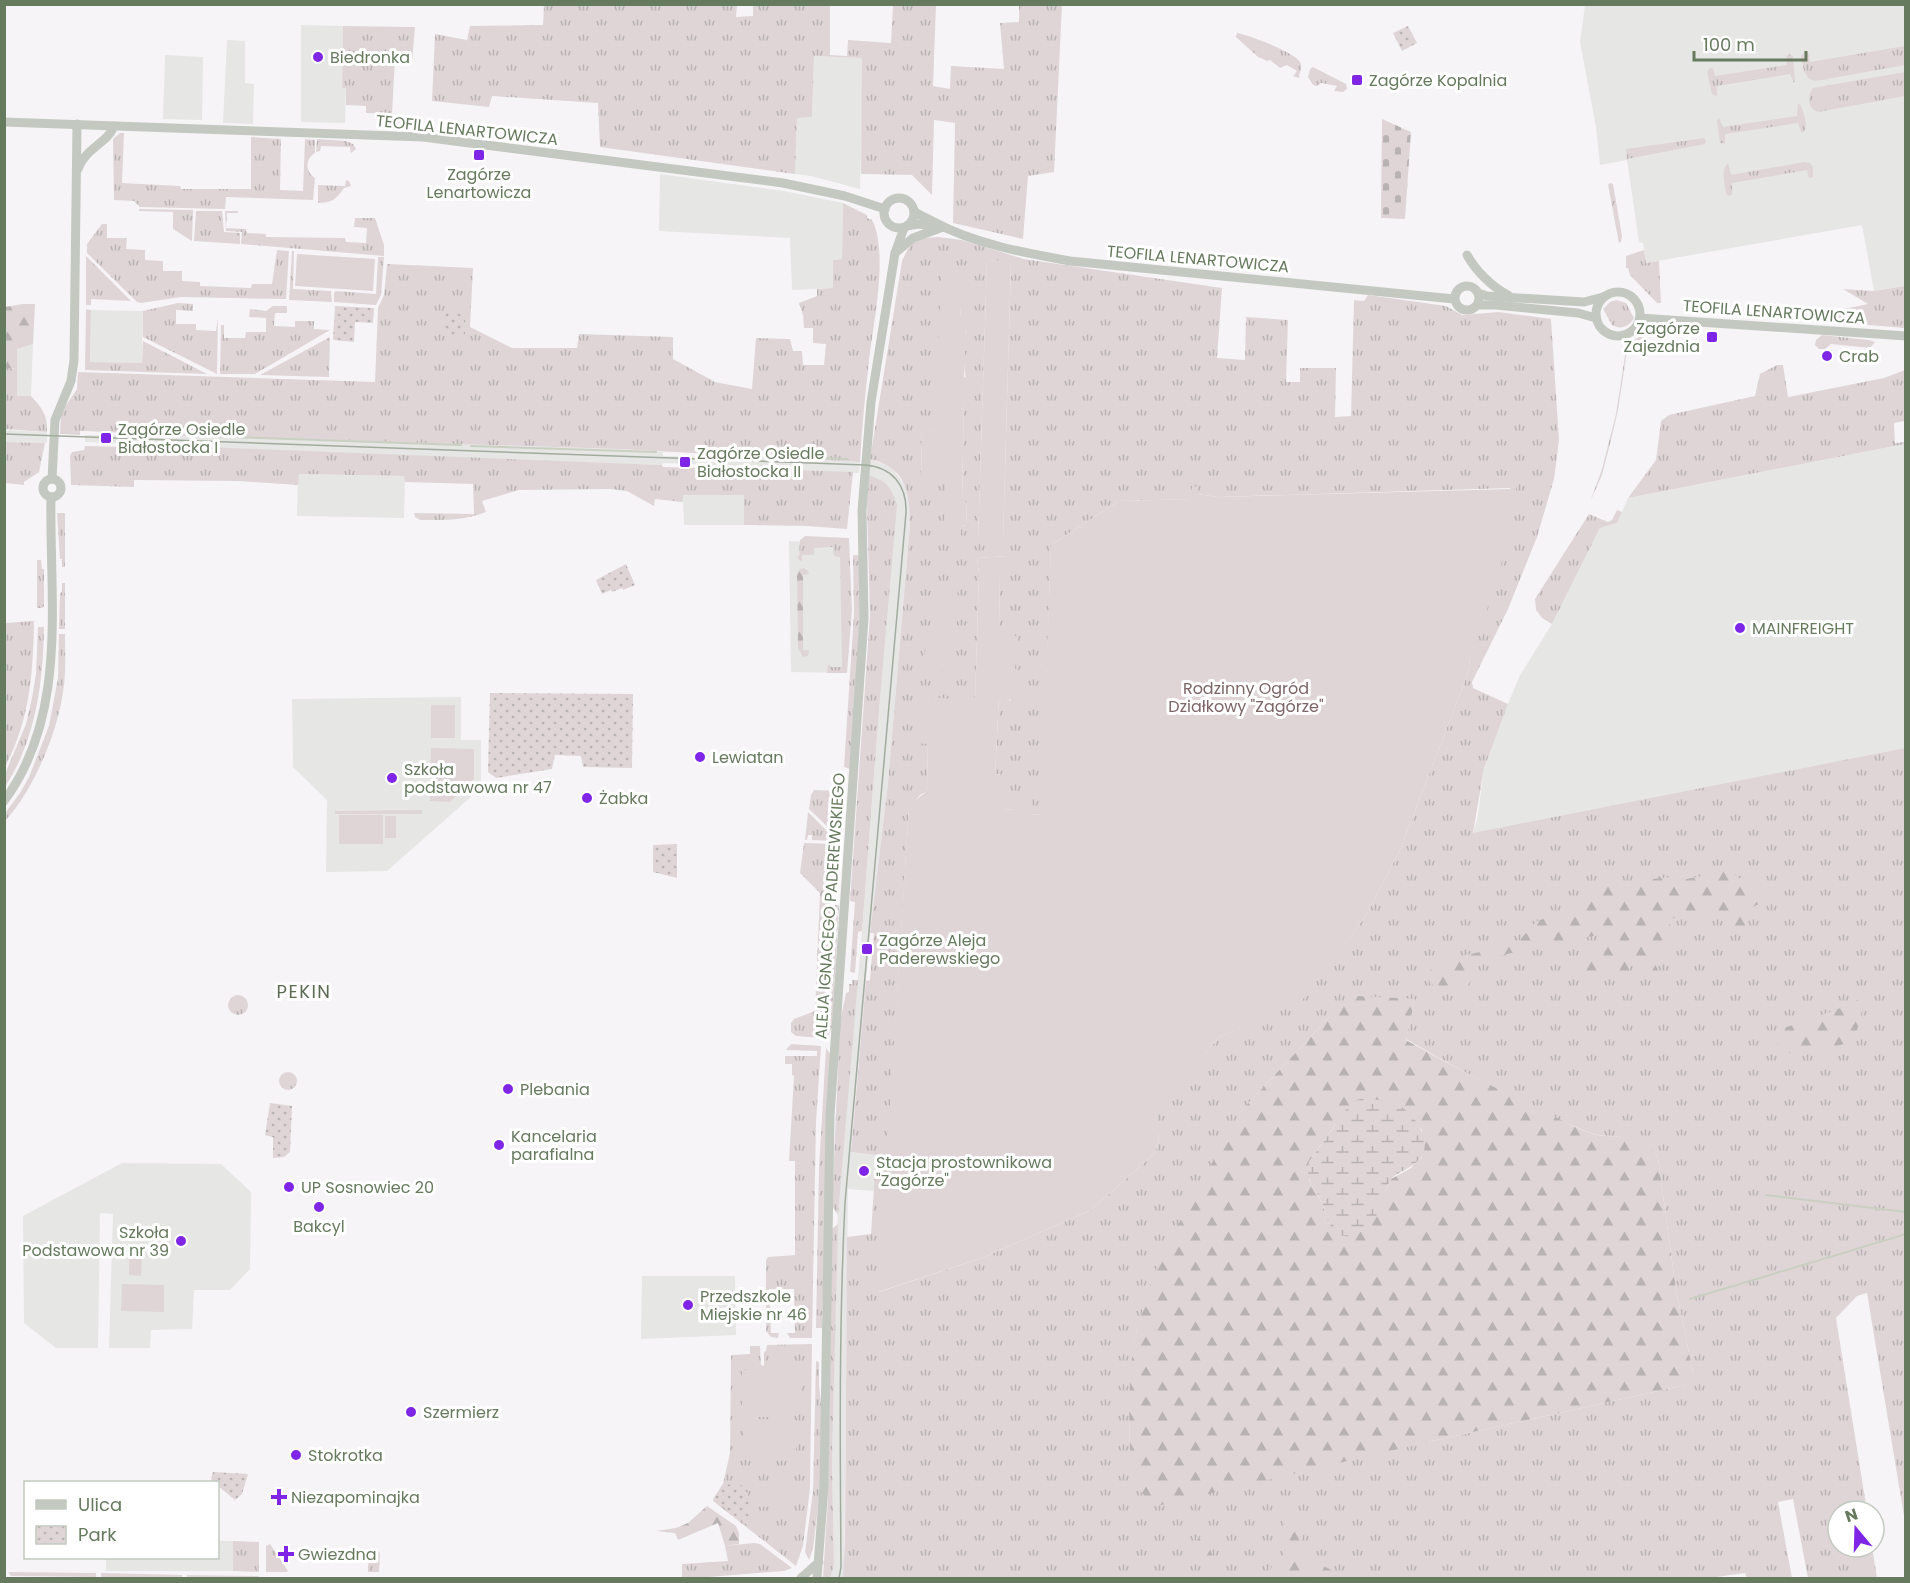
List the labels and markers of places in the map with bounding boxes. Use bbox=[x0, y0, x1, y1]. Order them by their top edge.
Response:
place label: Biedronka bbox=[330, 46, 410, 69]
marker: Biedronka bbox=[311, 50, 325, 64]
place label: Zagórze Kopalnia bbox=[1369, 69, 1507, 92]
marker: Zagórze Kopalnia bbox=[1350, 73, 1364, 87]
marker: Zagórze Lenartowicza bbox=[472, 148, 486, 162]
place label: Zagórze Lenartowicza bbox=[427, 163, 531, 204]
place label: Zagórze Zajezdnia bbox=[1624, 317, 1700, 358]
marker: Zagórze Zajezdnia bbox=[1705, 330, 1719, 344]
place label: Crab bbox=[1839, 345, 1879, 368]
marker: Crab bbox=[1820, 349, 1834, 363]
place label: Zagórze Osiedle Białostocka I bbox=[118, 418, 246, 459]
marker: Zagórze Osiedle Białostocka I bbox=[99, 431, 113, 445]
place label: Zagórze Osiedle Białostocka II bbox=[697, 442, 825, 483]
marker: Zagórze Osiedle Białostocka II bbox=[678, 455, 692, 469]
place label: MAINFREIGHT bbox=[1752, 617, 1854, 640]
marker: MAINFREIGHT bbox=[1733, 621, 1747, 635]
place label: Lewiatan bbox=[712, 746, 784, 769]
marker: Lewiatan bbox=[693, 750, 707, 764]
place label: Szkoła podstawowa nr 47 bbox=[404, 758, 552, 799]
marker: Szkoła podstawowa nr 47 bbox=[385, 771, 399, 785]
place label: Żabka bbox=[599, 787, 648, 810]
marker: Żabka bbox=[580, 791, 594, 805]
place label: Zagórze Aleja Paderewskiego bbox=[879, 929, 1000, 970]
marker: Zagórze Aleja Paderewskiego bbox=[860, 942, 874, 956]
place label: Plebania bbox=[520, 1078, 590, 1101]
marker: Plebania bbox=[501, 1082, 515, 1096]
place label: Kancelaria parafialna bbox=[511, 1125, 597, 1166]
marker: Kancelaria parafialna bbox=[492, 1138, 506, 1152]
place label: Stacja prostownikowa "Zagórze" bbox=[876, 1151, 1052, 1192]
marker: Stacja prostownikowa "Zagórze" bbox=[857, 1164, 871, 1178]
place label: UP Sosnowiec 20 bbox=[301, 1176, 434, 1199]
marker: UP Sosnowiec 20 bbox=[282, 1180, 296, 1194]
marker: Bakcyl bbox=[312, 1200, 326, 1214]
place label: Bakcyl bbox=[293, 1215, 345, 1238]
place label: Szkoła Podstawowa nr 39 bbox=[22, 1221, 169, 1262]
marker: Szkoła Podstawowa nr 39 bbox=[174, 1234, 188, 1248]
place label: Przedszkole Miejskie nr 46 bbox=[700, 1285, 807, 1326]
marker: Przedszkole Miejskie nr 46 bbox=[681, 1298, 695, 1312]
place label: Szermierz bbox=[423, 1401, 499, 1424]
marker: Szermierz bbox=[404, 1405, 418, 1419]
place label: Stokrotka bbox=[308, 1444, 383, 1467]
marker: Stokrotka bbox=[289, 1448, 303, 1462]
place label: Niezapominajka bbox=[291, 1486, 420, 1509]
marker: Niezapominajka bbox=[272, 1490, 286, 1504]
place label: Gwiezdna bbox=[298, 1543, 377, 1566]
marker: Gwiezdna bbox=[279, 1547, 293, 1561]

